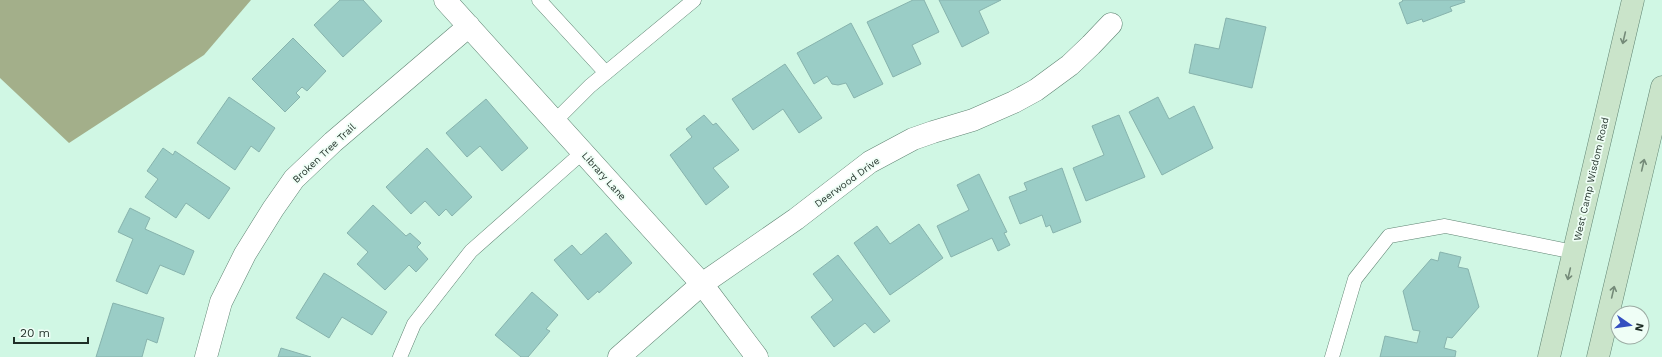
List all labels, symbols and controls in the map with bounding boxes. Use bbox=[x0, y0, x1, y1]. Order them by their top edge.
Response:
one-way arrow bbox=[1619, 31, 1627, 44]
street label: West Camp Wisdom Road bbox=[1571, 116, 1611, 242]
street label: Broken Tree Trail bbox=[290, 121, 358, 185]
street label: Library Lane bbox=[580, 150, 628, 202]
street label: Deerwood Drive bbox=[812, 155, 882, 209]
one-way arrow bbox=[1640, 159, 1648, 172]
one-way arrow bbox=[1565, 267, 1572, 280]
one-way arrow bbox=[1610, 286, 1618, 299]
north arrow bbox=[1610, 305, 1650, 345]
scale bar bbox=[14, 319, 88, 345]
text: N bbox=[1632, 322, 1647, 333]
text: 20 m bbox=[20, 326, 50, 340]

